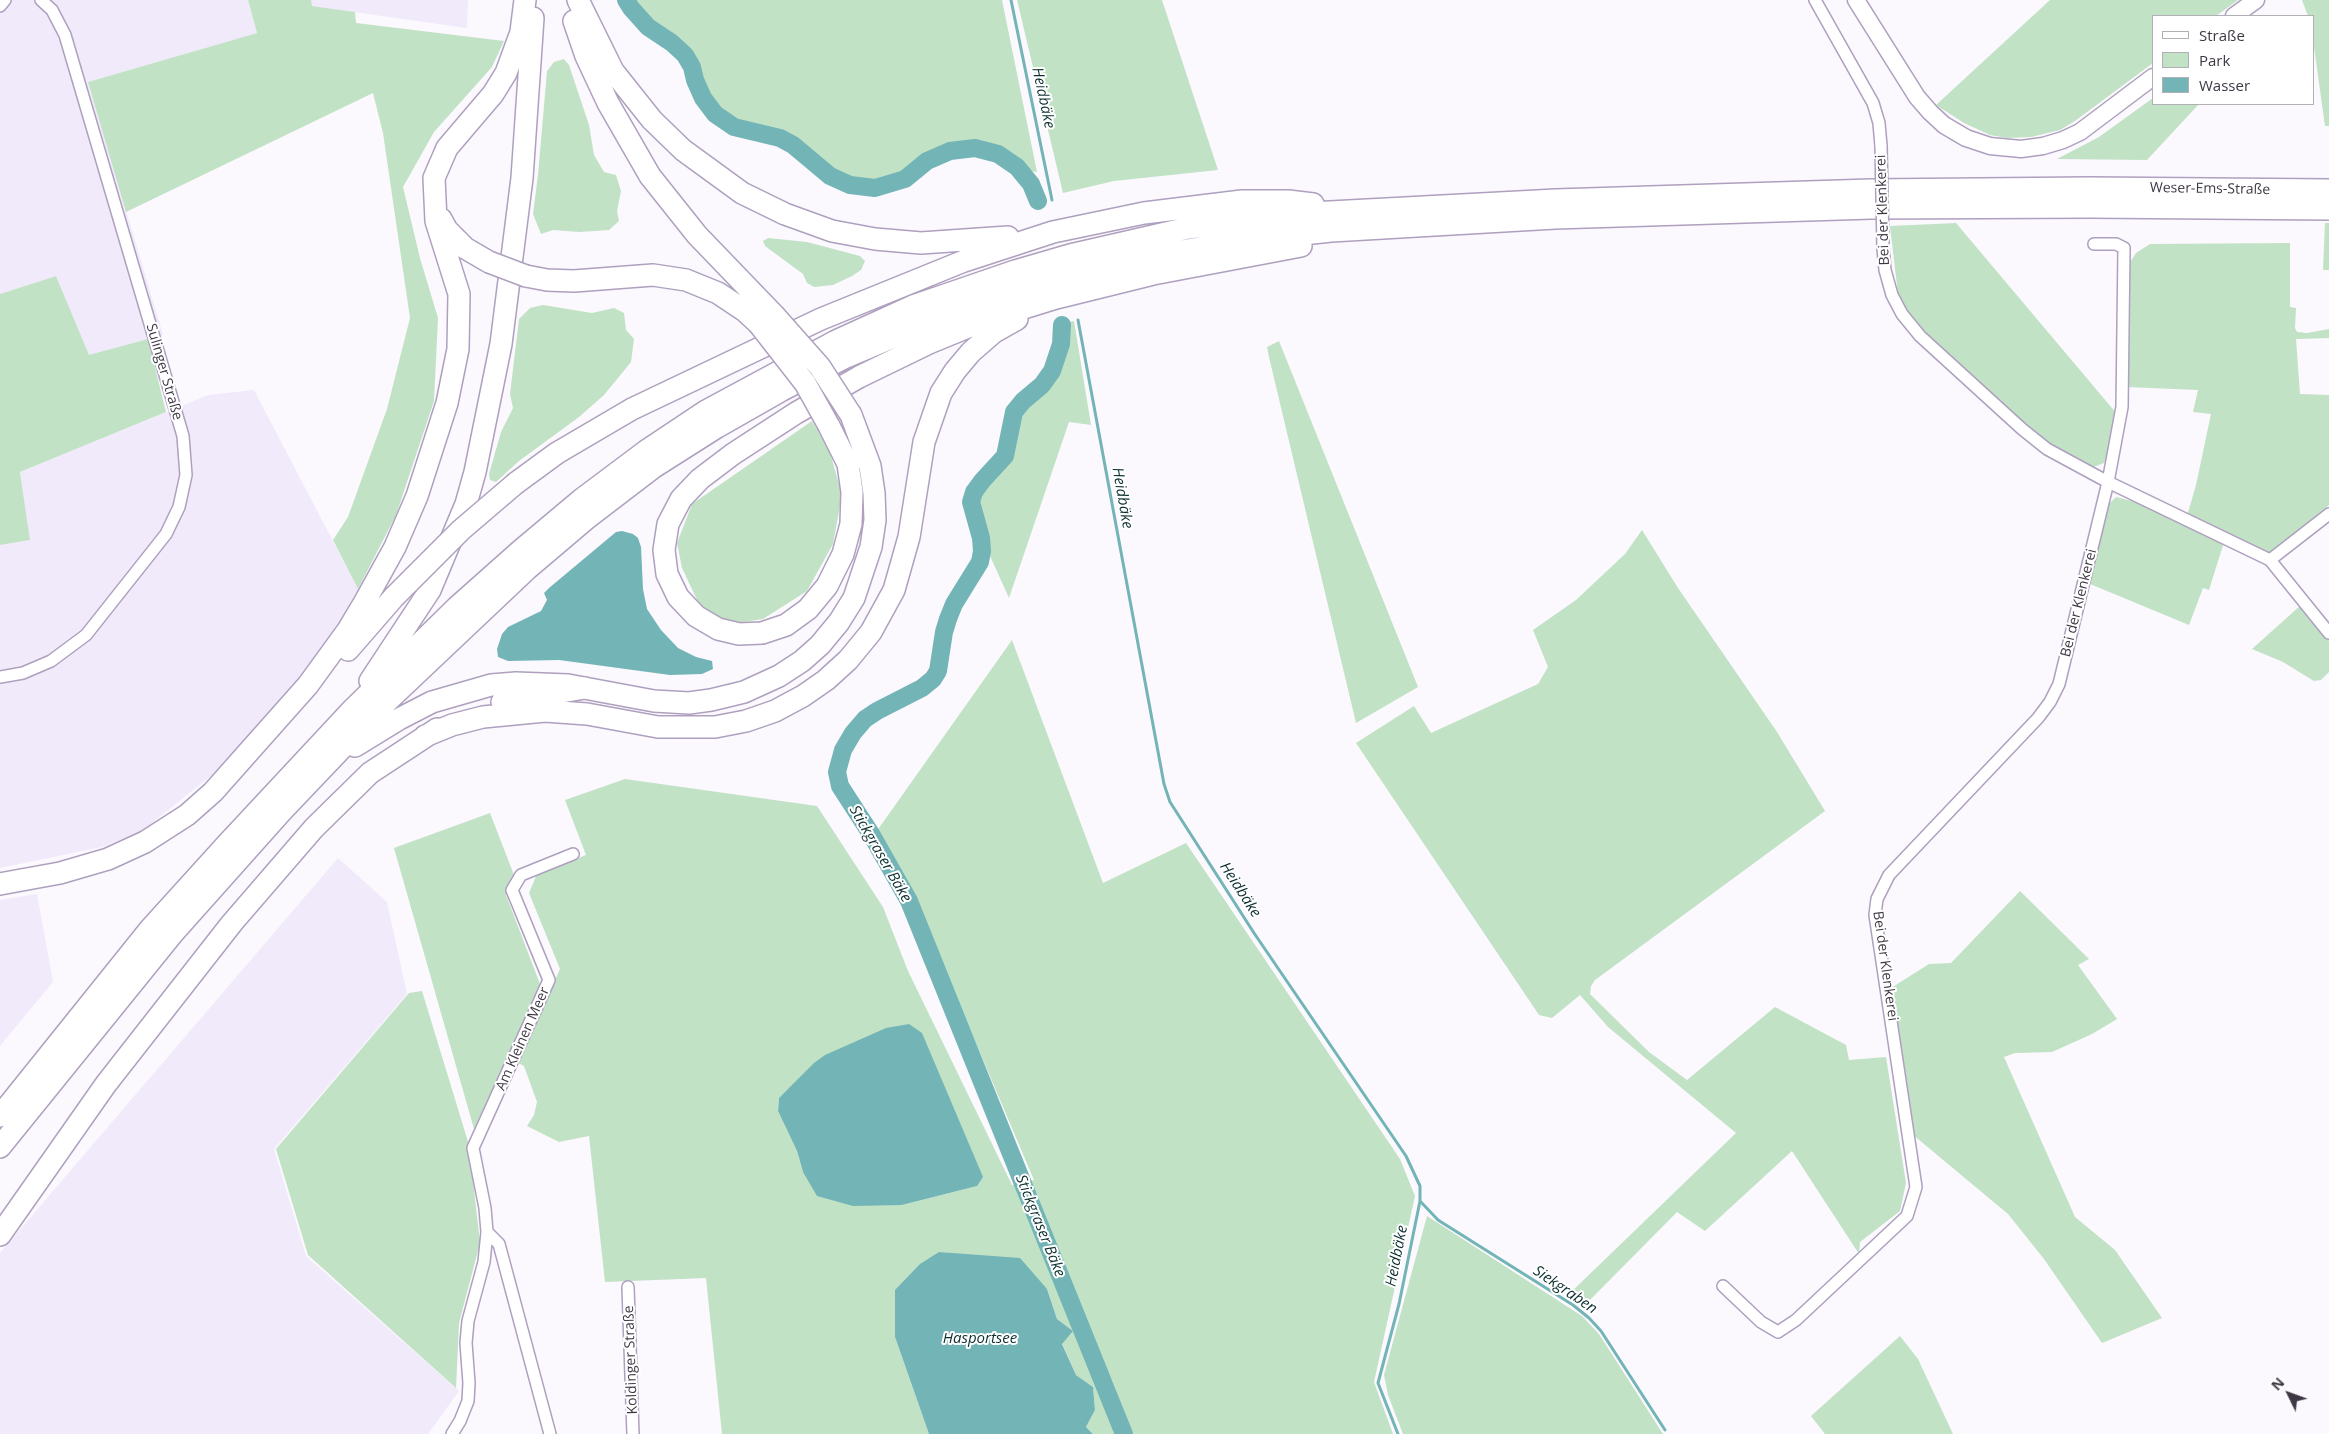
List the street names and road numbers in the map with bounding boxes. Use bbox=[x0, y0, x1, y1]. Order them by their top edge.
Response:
street label: Bei der Klenkerei bbox=[1873, 154, 1893, 266]
street label: Weser-Ems-Straße bbox=[2150, 180, 2270, 198]
street label: Sulinger Straße bbox=[142, 322, 186, 422]
street label: Bei der Klenkerei bbox=[2057, 547, 2101, 659]
street label: Bei der Klenkerei bbox=[1869, 910, 1901, 1022]
street label: Am Kleinen Meer bbox=[493, 985, 553, 1093]
street label: Koldinger Straße bbox=[621, 1305, 641, 1415]

